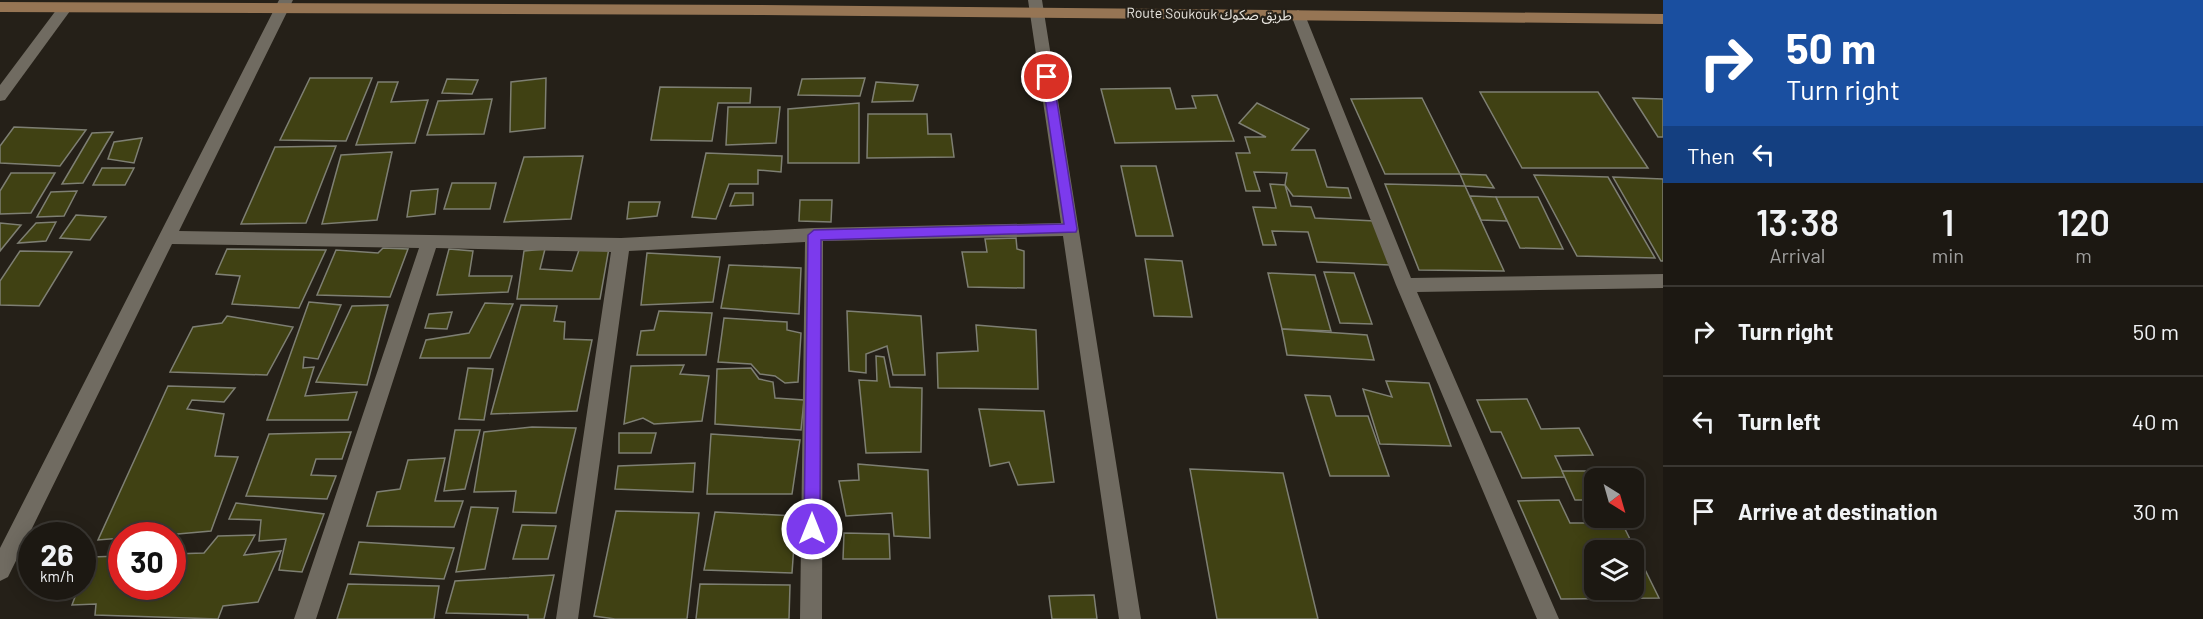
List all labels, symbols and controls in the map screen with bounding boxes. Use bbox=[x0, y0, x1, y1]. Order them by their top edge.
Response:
street label: Route Soukouk طريق صكوك bbox=[1126, 4, 1292, 25]
text: 50 m bbox=[1786, 22, 1876, 72]
icon: right bbox=[1687, 24, 1765, 102]
pin bbox=[1021, 51, 1072, 102]
icon: arrive bbox=[1030, 60, 1063, 93]
text: Turn right bbox=[1786, 73, 1900, 105]
icon: left bbox=[1747, 138, 1780, 171]
text: Then bbox=[1687, 142, 1735, 168]
text: 13:38 bbox=[1756, 200, 1839, 243]
text: 1 bbox=[1942, 200, 1954, 243]
text: 120 bbox=[2057, 200, 2110, 243]
text: Arrival bbox=[1769, 243, 1825, 267]
text: min bbox=[1932, 243, 1964, 267]
text: m bbox=[2075, 243, 2092, 267]
icon: right bbox=[1687, 315, 1720, 348]
text: Turn right bbox=[1738, 318, 1833, 344]
text: 50 m bbox=[2133, 318, 2179, 344]
icon: left bbox=[1687, 405, 1720, 438]
text: Turn left bbox=[1738, 408, 1821, 434]
text: 40 m bbox=[2132, 408, 2179, 434]
north arrow bbox=[1584, 468, 1644, 528]
map controls bbox=[1584, 468, 1644, 600]
icon: arrive bbox=[1687, 495, 1720, 528]
position arrow bbox=[780, 497, 844, 561]
text: Arrive at destination bbox=[1738, 498, 1937, 524]
text: 30 m bbox=[2133, 498, 2179, 524]
speed limit sign: 30 bbox=[108, 522, 186, 600]
text: 26 bbox=[41, 536, 73, 572]
button: layers bbox=[1584, 540, 1644, 600]
text: km/h bbox=[40, 567, 74, 585]

